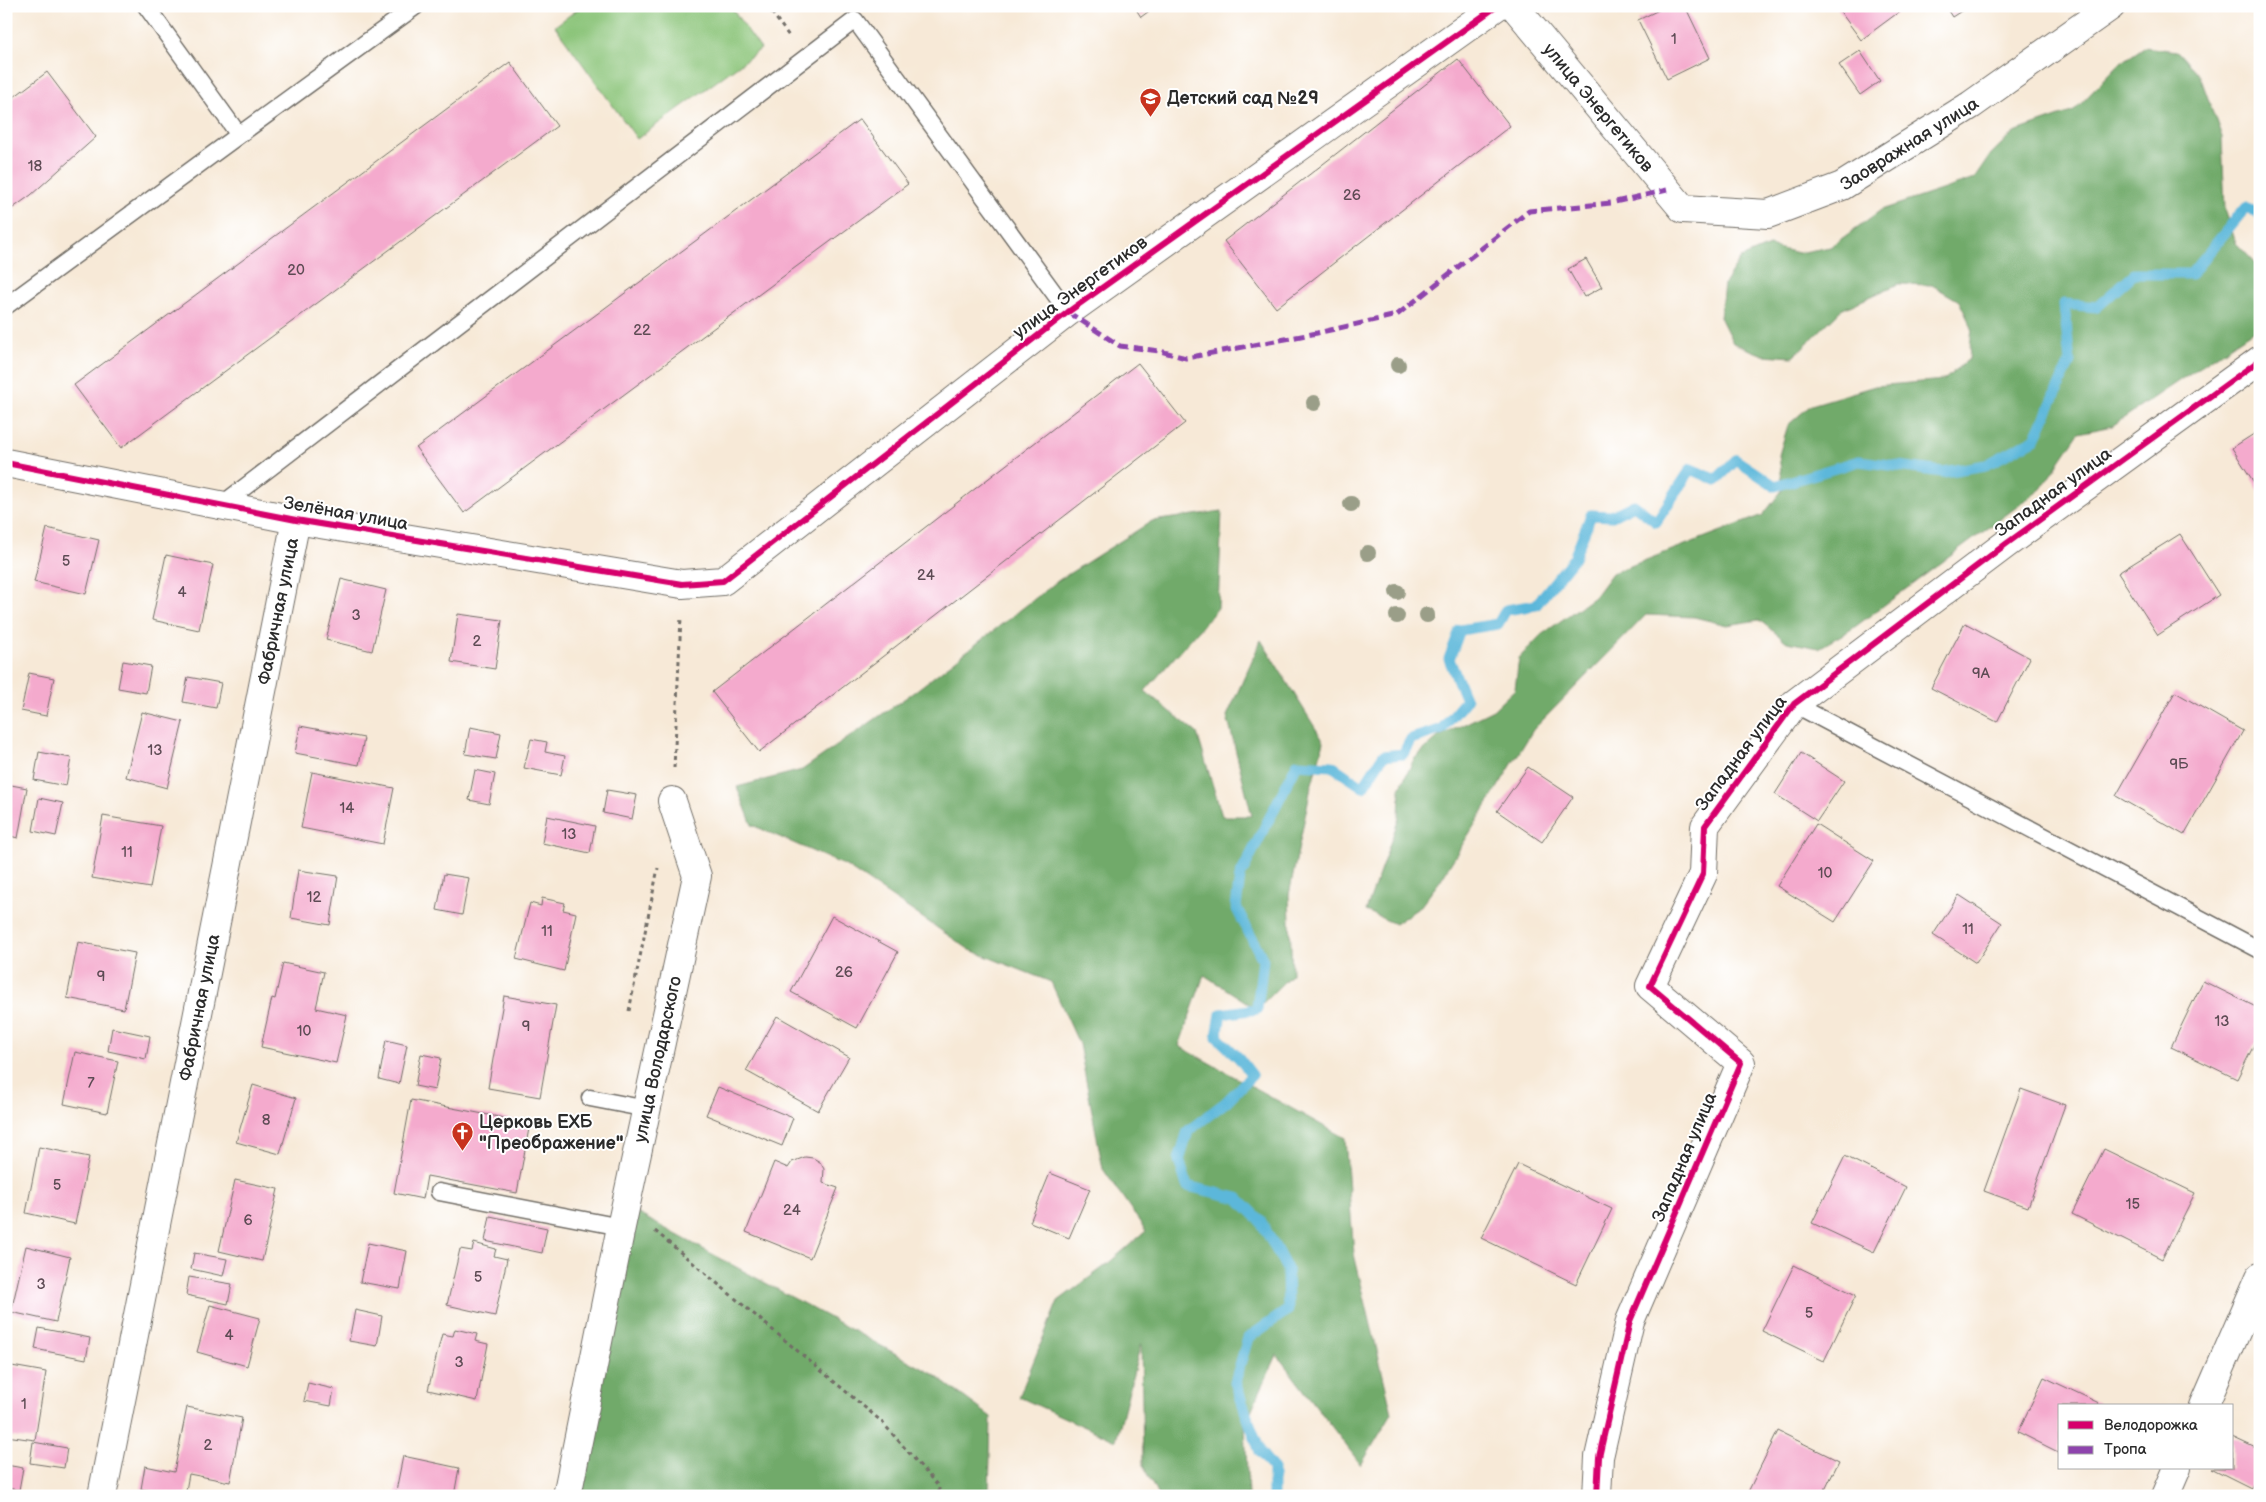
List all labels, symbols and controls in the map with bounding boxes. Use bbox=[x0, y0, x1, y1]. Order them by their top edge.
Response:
house number: 1 bbox=[1671, 30, 1677, 49]
street label: улица Энергетиков bbox=[1539, 39, 1658, 177]
school or university icon: Детский сад №29 bbox=[1139, 86, 1163, 117]
place label: Детский сад №29 bbox=[1167, 88, 1319, 109]
street label: Заовражная улица bbox=[1837, 93, 1983, 195]
house number: 18 bbox=[28, 157, 43, 176]
house number: 26 bbox=[1343, 186, 1361, 205]
street label: улица Энергетиков bbox=[1009, 231, 1152, 343]
house number: 20 bbox=[287, 261, 305, 280]
house number: 22 bbox=[633, 321, 651, 340]
street label: Западная улица bbox=[1991, 443, 2116, 542]
street label: Зелёная улица bbox=[282, 492, 410, 535]
street label: Фабричная улица bbox=[253, 536, 303, 687]
house number: 5 bbox=[62, 552, 70, 571]
house number: 24 bbox=[917, 566, 935, 585]
house number: 4 bbox=[177, 583, 187, 602]
house number: 3 bbox=[351, 606, 361, 625]
house number: 2 bbox=[473, 632, 482, 651]
house number: 9А bbox=[1972, 664, 1991, 683]
street label: Западная улица bbox=[1691, 691, 1792, 815]
house number: 13 bbox=[147, 741, 163, 760]
house number: 9Б bbox=[2169, 755, 2189, 774]
house number: 14 bbox=[340, 799, 354, 818]
house number: 13 bbox=[561, 825, 577, 844]
house number: 11 bbox=[121, 843, 133, 862]
house number: 10 bbox=[1818, 864, 1832, 883]
house number: 12 bbox=[307, 888, 321, 907]
house number: 11 bbox=[1962, 920, 1974, 939]
house number: 11 bbox=[541, 922, 553, 941]
street label: Фабричная улица bbox=[175, 932, 225, 1083]
house number: 26 bbox=[835, 963, 853, 982]
house number: 9 bbox=[97, 967, 105, 986]
street label: улица Володарского bbox=[630, 974, 686, 1145]
house number: 13 bbox=[2214, 1012, 2230, 1031]
house number: 9 bbox=[522, 1017, 530, 1036]
house number: 10 bbox=[297, 1022, 311, 1041]
house number: 7 bbox=[87, 1074, 95, 1093]
street label: Западная улица bbox=[1648, 1089, 1721, 1225]
house number: 8 bbox=[262, 1111, 271, 1130]
place label: Церковь ЕХБ "Преображение" bbox=[479, 1112, 624, 1154]
church icon: Церковь ЕХБ "Преображение" bbox=[451, 1120, 475, 1151]
house number: 5 bbox=[53, 1176, 61, 1195]
house number: 15 bbox=[2126, 1195, 2140, 1214]
house number: 24 bbox=[783, 1201, 801, 1220]
house number: 6 bbox=[243, 1211, 253, 1230]
house number: 5 bbox=[474, 1268, 482, 1287]
house number: 3 bbox=[36, 1275, 46, 1294]
house number: 5 bbox=[1805, 1304, 1813, 1323]
house number: 4 bbox=[224, 1326, 234, 1345]
house number: 3 bbox=[454, 1353, 464, 1372]
house number: 1 bbox=[21, 1395, 27, 1414]
legend bbox=[2058, 1404, 2234, 1470]
text: Велодорожка bbox=[2104, 1416, 2198, 1435]
house number: 2 bbox=[204, 1436, 213, 1455]
text: Тропа bbox=[2104, 1440, 2147, 1459]

